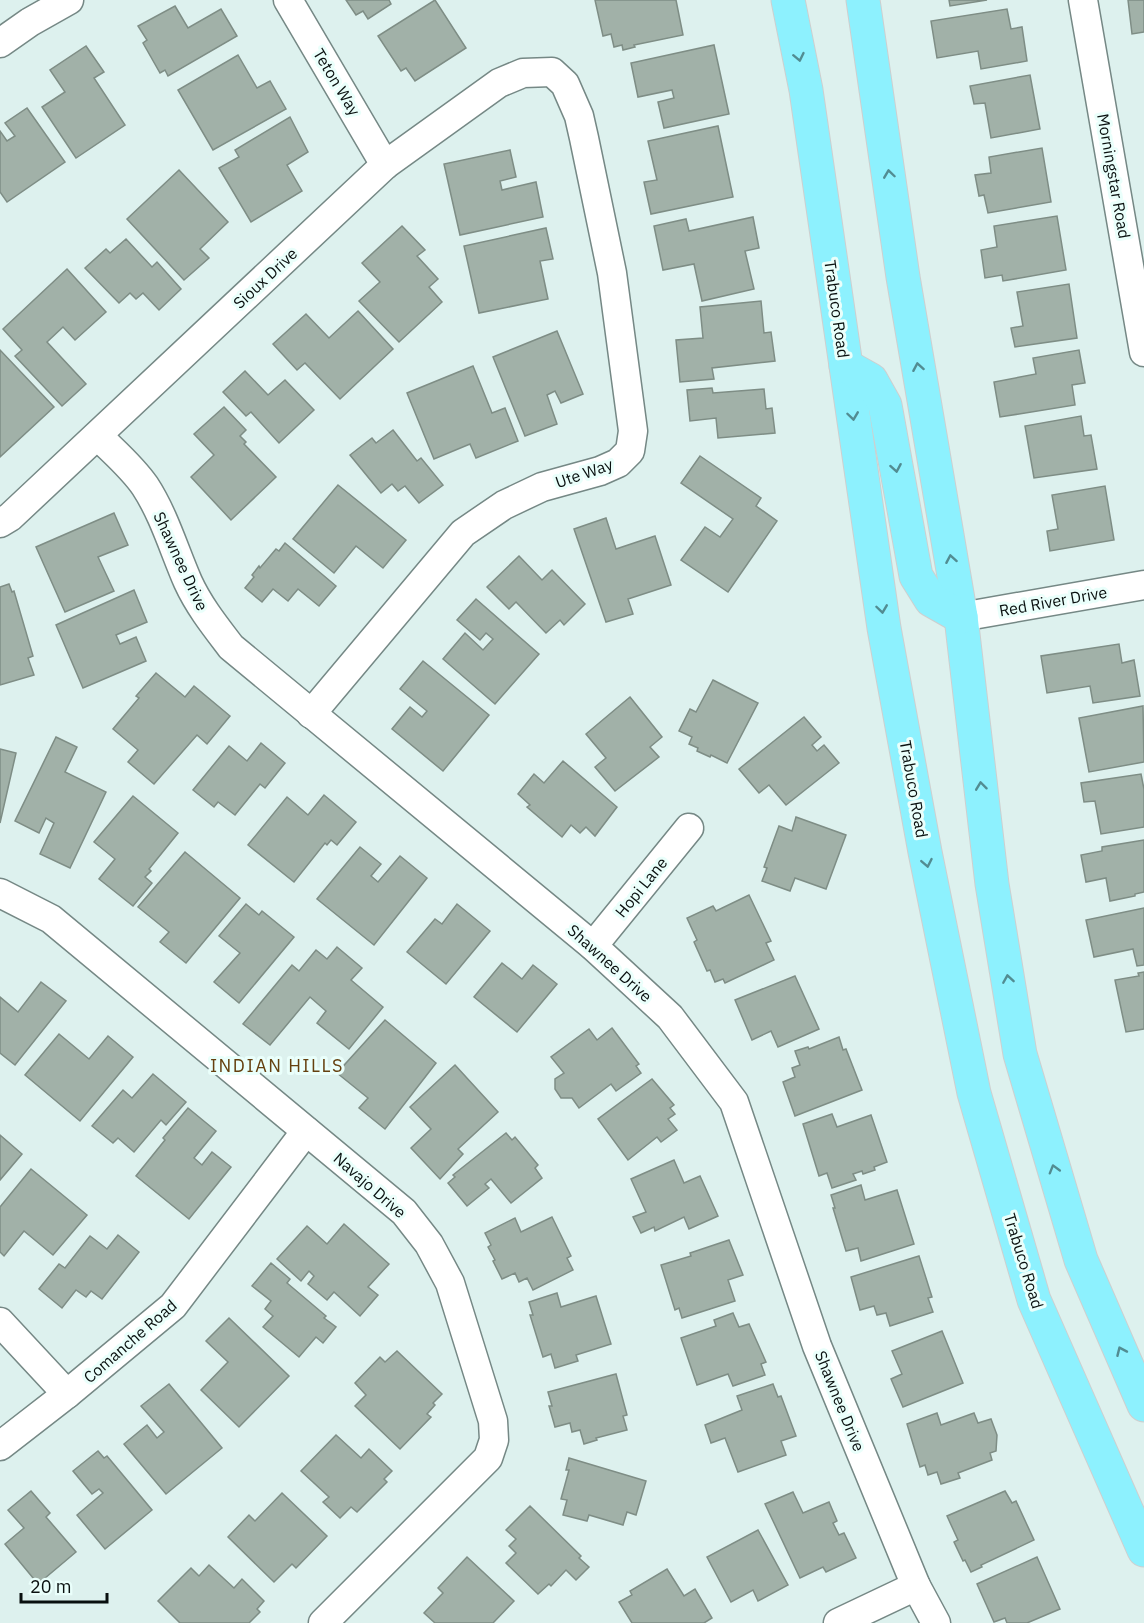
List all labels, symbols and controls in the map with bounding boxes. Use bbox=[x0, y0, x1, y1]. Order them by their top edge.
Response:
street label: Teton Way bbox=[309, 45, 365, 119]
one-way arrow bbox=[792, 52, 805, 62]
street label: Morningstar Road bbox=[1093, 112, 1135, 240]
one-way arrow bbox=[883, 170, 895, 179]
street label: Sioux Drive bbox=[229, 243, 301, 313]
street label: Trabuco Road bbox=[820, 259, 854, 359]
one-way arrow bbox=[913, 362, 925, 372]
one-way arrow bbox=[847, 412, 859, 421]
street label: Ute Way bbox=[553, 454, 615, 492]
one-way arrow bbox=[889, 462, 902, 472]
street label: Shawnee Drive bbox=[149, 508, 213, 614]
one-way arrow bbox=[946, 555, 958, 564]
street label: Red River Drive bbox=[997, 582, 1109, 620]
one-way arrow bbox=[875, 605, 887, 614]
street label: Trabuco Road bbox=[896, 739, 932, 839]
one-way arrow bbox=[975, 782, 988, 791]
street label: Hopi Lane bbox=[611, 853, 671, 921]
one-way arrow bbox=[920, 858, 933, 868]
street label: Shawnee Drive bbox=[564, 920, 657, 1006]
one-way arrow bbox=[1002, 975, 1015, 985]
district label: INDIAN HILLS bbox=[210, 1054, 344, 1077]
street label: Navajo Drive bbox=[330, 1148, 411, 1222]
one-way arrow bbox=[1049, 1164, 1061, 1175]
street label: Trabuco Road bbox=[1000, 1211, 1048, 1311]
street label: Comanche Road bbox=[79, 1295, 181, 1387]
one-way arrow bbox=[1116, 1347, 1128, 1358]
street label: Shawnee Drive bbox=[811, 1348, 869, 1454]
scale bar bbox=[21, 1566, 106, 1604]
text: 20 m bbox=[30, 1575, 72, 1598]

